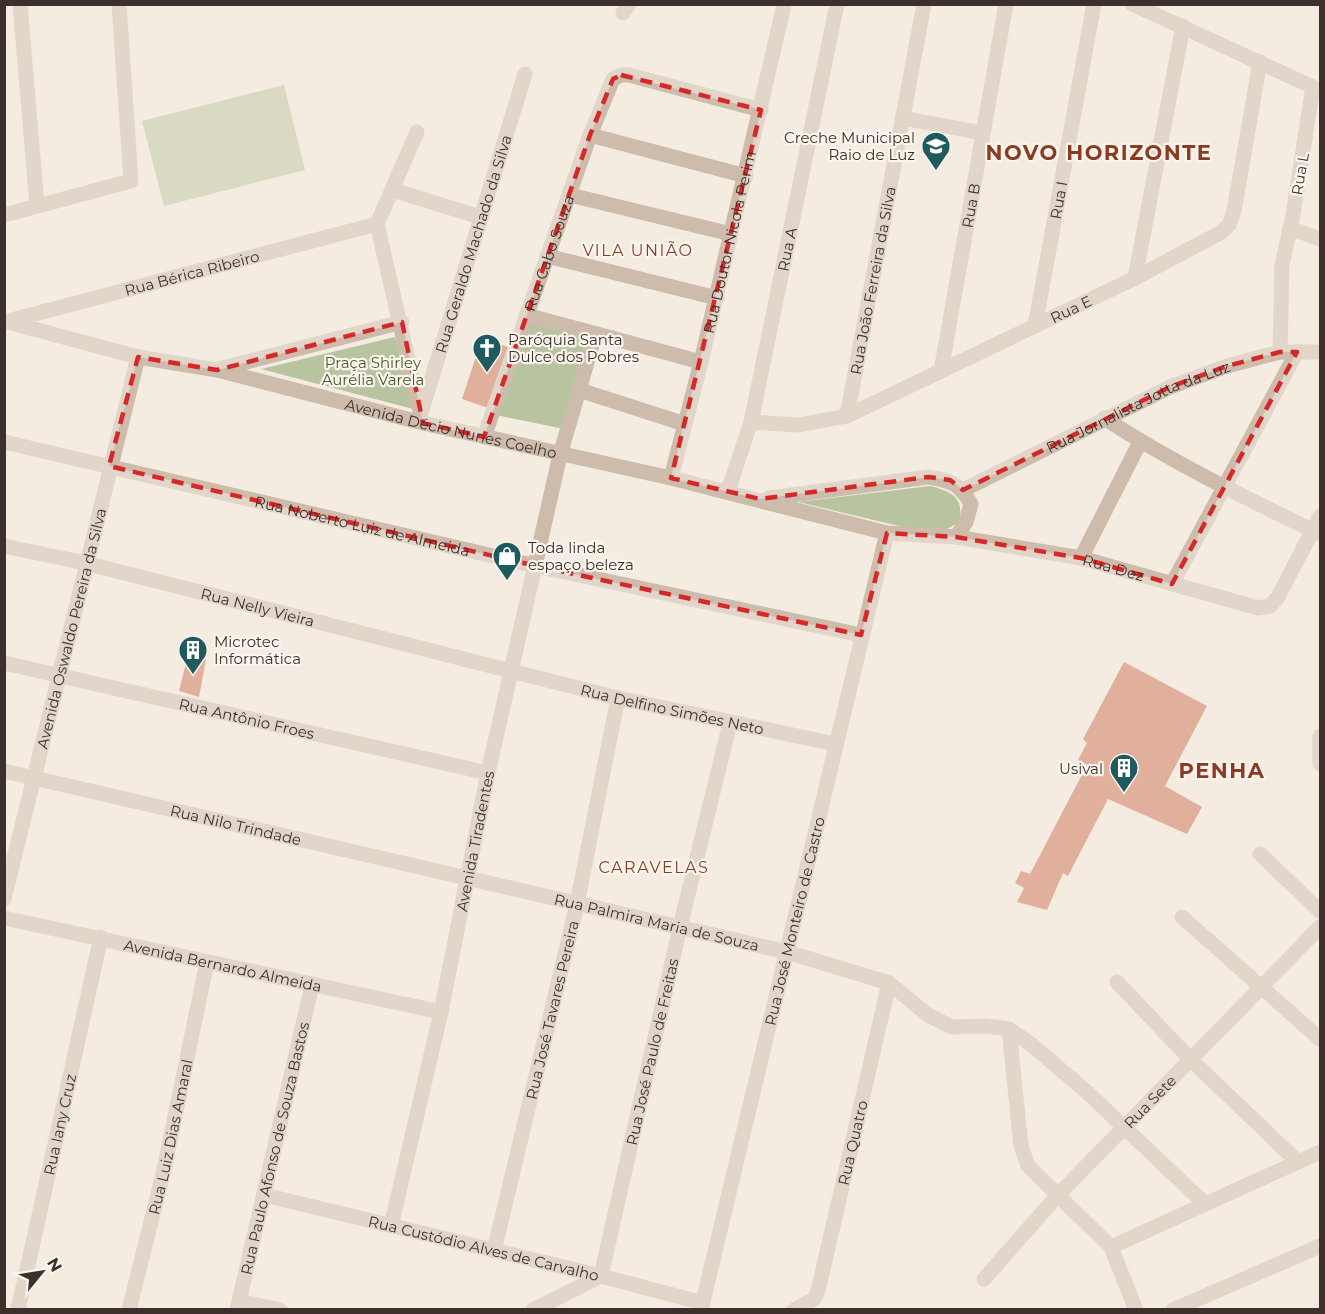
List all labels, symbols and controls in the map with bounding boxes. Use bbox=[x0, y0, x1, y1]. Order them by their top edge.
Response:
place label: Creche Municipal Raio de Luz bbox=[784, 128, 915, 164]
school or university icon: Creche Municipal Raio de Luz bbox=[920, 130, 952, 172]
street label: Rua Geraldo Machado da Silva bbox=[430, 132, 515, 355]
district label: NOVO HORIZONTE bbox=[986, 140, 1212, 165]
street label: Rua Doutor Nicola Perim bbox=[698, 149, 759, 335]
street label: Rua L bbox=[1287, 151, 1313, 197]
street label: Rua I bbox=[1045, 180, 1071, 221]
street label: Rua B bbox=[957, 182, 984, 229]
street label: Rua João Ferreira da Silva bbox=[845, 185, 899, 376]
street label: Rua Cabo Souza bbox=[519, 192, 578, 314]
street label: Rua A bbox=[773, 225, 800, 273]
district label: VILA UNIÃO bbox=[582, 241, 694, 260]
street label: Rua Bérica Ribeiro bbox=[122, 246, 261, 300]
street label: Rua E bbox=[1047, 291, 1095, 327]
place label: Paróquia Santa Dulce dos Pobres bbox=[508, 330, 639, 366]
church icon: Paróquia Santa Dulce dos Pobres bbox=[471, 332, 503, 374]
park label: Praça Shirley Aurélia Varela bbox=[322, 353, 424, 389]
street label: Rua Jornalista Jotta da Luz bbox=[1043, 356, 1233, 457]
street label: Avenida Décio Nunes Coelho bbox=[343, 394, 559, 462]
street label: Rua Noberto Luiz de Almeida bbox=[253, 491, 472, 560]
street label: Avenida Oswaldo Pereira da Silva bbox=[32, 506, 110, 751]
place label: Toda linda espaço beleza bbox=[528, 538, 634, 574]
shop icon: Toda linda espaço beleza bbox=[491, 540, 523, 582]
street label: Rua Dez bbox=[1081, 549, 1147, 585]
street label: Rua Nelly Vieira bbox=[199, 583, 317, 630]
place label: Microtec Informática bbox=[214, 632, 301, 668]
building icon: Microtec Informática bbox=[177, 634, 209, 676]
street label: Rua Delfino Simões Neto bbox=[579, 679, 766, 738]
street label: Rua Antônio Froes bbox=[177, 694, 316, 743]
building icon: Usival bbox=[1108, 752, 1140, 794]
district label: PENHA bbox=[1179, 758, 1265, 783]
place label: Usival bbox=[1059, 759, 1103, 778]
street label: Avenida Tiradentes bbox=[452, 769, 498, 913]
street label: Rua Nilo Trindade bbox=[168, 800, 303, 849]
street label: Rua José Monteiro de Castro bbox=[760, 815, 828, 1027]
district label: CARAVELAS bbox=[599, 858, 709, 877]
street label: Rua Palmira Maria de Souza bbox=[552, 889, 761, 955]
street label: Rua José Tavares Pereira bbox=[521, 918, 582, 1101]
street label: Avenida Bernardo Almeida bbox=[122, 935, 324, 996]
street label: Rua José Paulo de Freitas bbox=[621, 956, 682, 1147]
street label: Rua Paulo Afonso de Souza Bastos bbox=[236, 1020, 313, 1277]
street label: Rua Luiz Dias Amaral bbox=[144, 1057, 196, 1217]
street label: Rua Sete bbox=[1119, 1071, 1180, 1132]
street label: Rua Iany Cruz bbox=[39, 1072, 80, 1177]
street label: Rua Quatro bbox=[833, 1098, 871, 1187]
street label: Rua Custódio Alves de Carvalho bbox=[367, 1211, 601, 1285]
north arrow bbox=[12, 1242, 72, 1302]
text: N bbox=[43, 1254, 66, 1275]

